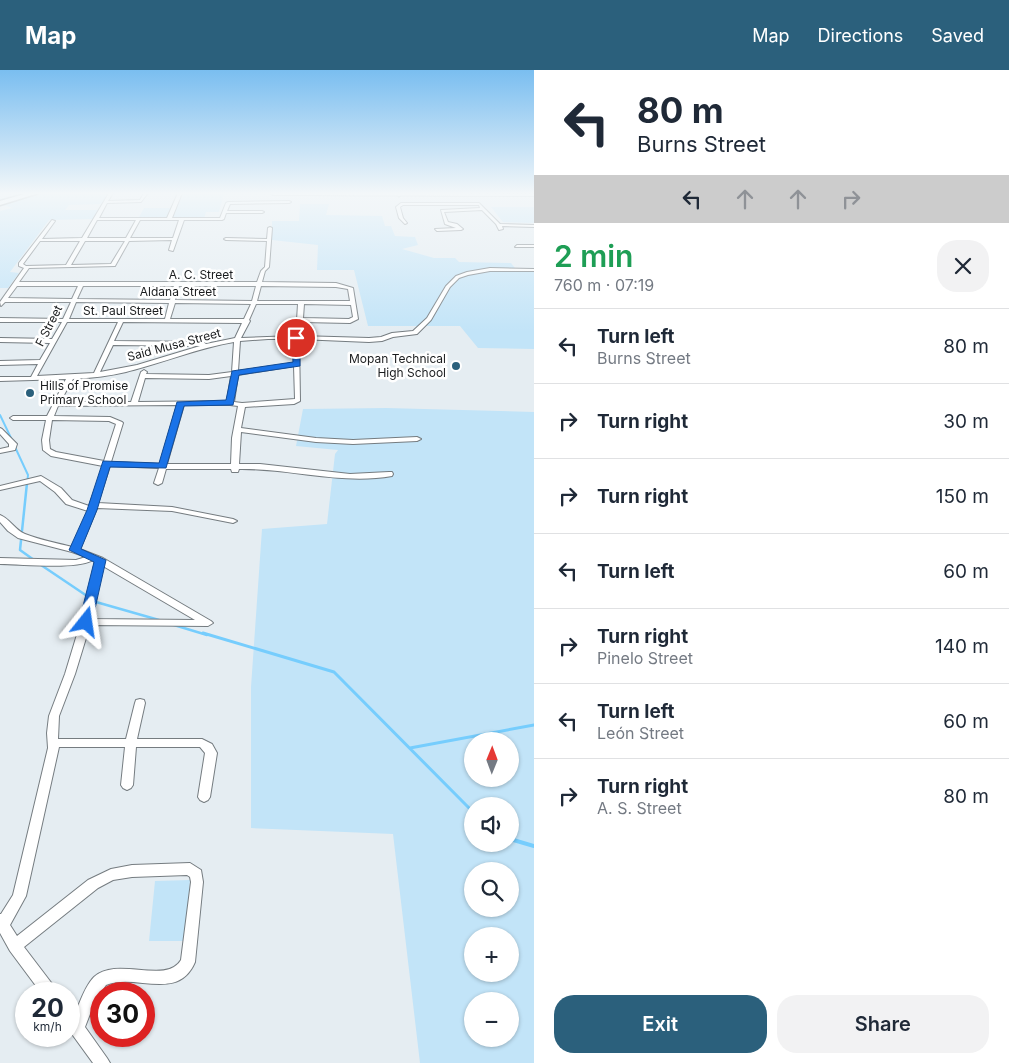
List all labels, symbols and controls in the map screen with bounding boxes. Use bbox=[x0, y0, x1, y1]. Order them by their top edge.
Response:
text: Map bbox=[25, 21, 76, 50]
text: Map bbox=[752, 25, 790, 46]
text: Directions bbox=[818, 25, 903, 46]
text: Saved bbox=[931, 25, 984, 46]
text: 80 m bbox=[637, 89, 724, 131]
icon: left bbox=[554, 90, 619, 155]
text: Burns Street bbox=[637, 131, 766, 157]
icon: left bbox=[678, 185, 706, 213]
icon: ahead bbox=[731, 185, 759, 213]
icon: ahead bbox=[784, 185, 812, 213]
icon: right bbox=[837, 185, 865, 213]
text: 2 min bbox=[554, 238, 633, 274]
button: close bbox=[937, 240, 989, 292]
street label: A. C. Street bbox=[169, 267, 233, 282]
text: 760 m · 07:19 bbox=[554, 275, 654, 295]
street label: Aldana Street bbox=[140, 284, 216, 299]
street label: F Street bbox=[32, 303, 65, 349]
street label: St. Paul Street bbox=[83, 303, 163, 318]
pin bbox=[275, 317, 317, 359]
icon: arrive bbox=[282, 324, 310, 352]
street label: Said Musa Street bbox=[125, 325, 222, 364]
text: Turn left bbox=[597, 325, 675, 348]
icon: left bbox=[554, 332, 582, 360]
text: 80 m bbox=[943, 335, 989, 358]
text: Burns Street bbox=[597, 348, 691, 368]
place label: Mopan Technical High School bbox=[349, 351, 446, 380]
marker: Mopan Technical High School bbox=[450, 360, 462, 372]
place label: Hills of Promise Primary School bbox=[40, 378, 128, 407]
marker: Hills of Promise Primary School bbox=[24, 387, 36, 399]
icon: right bbox=[554, 407, 582, 435]
text: Turn right bbox=[597, 410, 688, 433]
text: 30 m bbox=[943, 410, 989, 433]
icon: right bbox=[554, 482, 582, 510]
text: Turn right bbox=[597, 485, 688, 508]
text: 150 m bbox=[936, 485, 989, 508]
icon: left bbox=[554, 557, 582, 585]
text: Turn left bbox=[597, 560, 675, 583]
text: 60 m bbox=[943, 560, 989, 583]
position arrow bbox=[59, 595, 111, 647]
text: Turn right bbox=[597, 625, 688, 648]
icon: right bbox=[554, 632, 582, 660]
text: 140 m bbox=[935, 635, 989, 658]
text: Pinelo Street bbox=[597, 648, 693, 668]
text: Turn left bbox=[597, 700, 675, 723]
icon: left bbox=[554, 707, 582, 735]
text: 60 m bbox=[943, 710, 989, 733]
text: León Street bbox=[597, 723, 684, 743]
north arrow bbox=[464, 732, 519, 788]
map controls bbox=[464, 732, 519, 1047]
text: Turn right bbox=[597, 775, 688, 798]
icon: right bbox=[554, 782, 582, 810]
text: 80 m bbox=[943, 785, 989, 808]
button: sound bbox=[464, 797, 519, 852]
text: A. S. Street bbox=[597, 798, 682, 818]
button: search bbox=[464, 862, 519, 917]
button: + bbox=[464, 927, 519, 982]
speed limit sign: 30 bbox=[90, 982, 155, 1047]
button: − bbox=[464, 992, 519, 1047]
text: 20 bbox=[31, 993, 64, 1023]
button: Exit bbox=[554, 995, 767, 1053]
button: Share bbox=[777, 995, 989, 1053]
text: km/h bbox=[33, 1019, 62, 1034]

